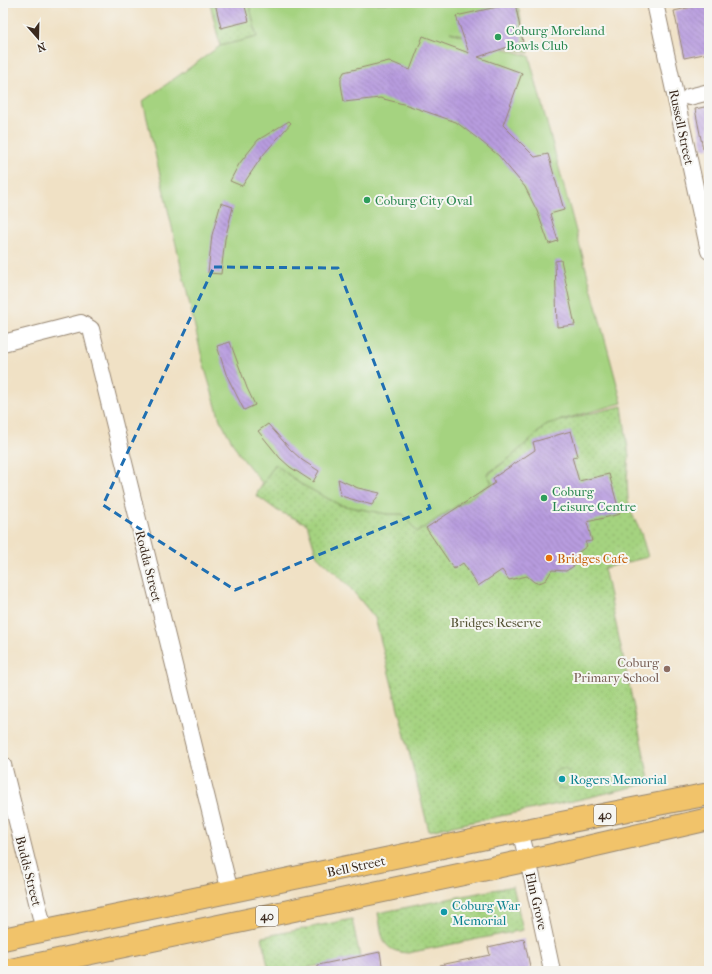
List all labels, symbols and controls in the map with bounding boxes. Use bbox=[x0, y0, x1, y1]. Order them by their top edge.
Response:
north arrow bbox=[18, 18, 58, 58]
place label: Coburg Moreland Bowls Club bbox=[506, 23, 606, 53]
marker: Coburg Moreland Bowls Club bbox=[493, 32, 503, 42]
text: N bbox=[34, 39, 47, 55]
street label: Russell Street bbox=[666, 88, 697, 167]
place label: Coburg City Oval bbox=[375, 193, 473, 208]
marker: Coburg City Oval bbox=[362, 195, 372, 205]
place label: Coburg Leisure Centre bbox=[552, 484, 637, 514]
marker: Coburg Leisure Centre bbox=[539, 493, 549, 503]
street label: Rodda Street bbox=[132, 529, 165, 604]
place label: Bridges Cafe bbox=[557, 551, 629, 566]
marker: Bridges Cafe bbox=[544, 553, 554, 563]
park label: Bridges Reserve bbox=[451, 615, 542, 630]
place label: Coburg Primary School bbox=[573, 655, 660, 685]
marker: Coburg Primary School bbox=[662, 664, 672, 674]
place label: Rogers Memorial bbox=[570, 772, 667, 787]
marker: Rogers Memorial bbox=[557, 774, 567, 784]
road number: 40 bbox=[594, 805, 616, 825]
street label: Budds Street bbox=[13, 834, 45, 908]
street label: Bell Street bbox=[326, 853, 387, 880]
street label: Elm Grove bbox=[523, 871, 551, 932]
place label: Coburg War Memorial bbox=[452, 898, 520, 928]
road number: 40 bbox=[256, 906, 278, 926]
marker: Coburg War Memorial bbox=[439, 907, 449, 917]

